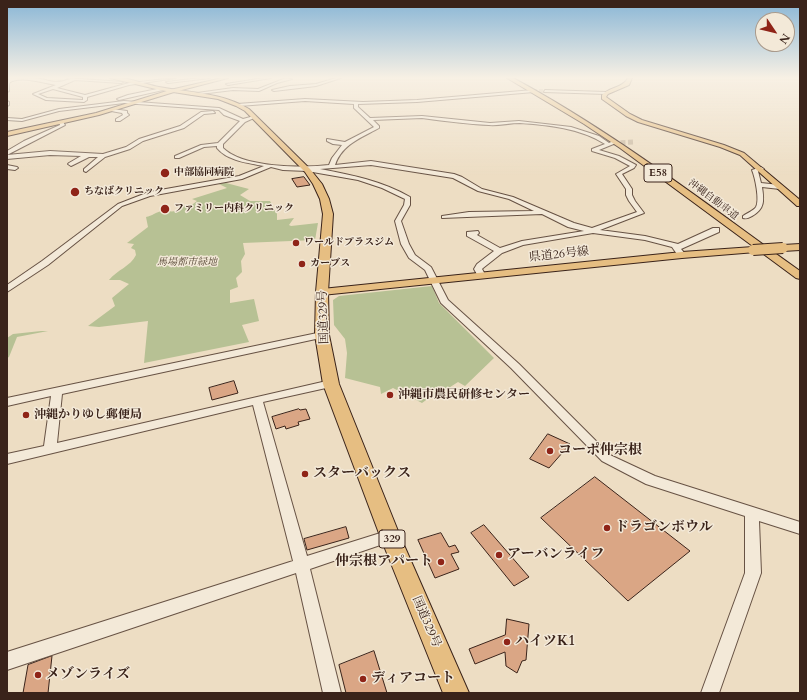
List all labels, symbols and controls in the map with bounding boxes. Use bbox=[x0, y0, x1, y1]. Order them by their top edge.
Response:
north arrow bbox=[755, 12, 795, 52]
text: N bbox=[776, 30, 793, 47]
road number: E58 bbox=[644, 164, 672, 182]
marker: 中部協同病院 bbox=[159, 167, 171, 179]
place label: 中部協同病院 bbox=[174, 167, 234, 179]
street label: 沖縄自動車道 bbox=[685, 177, 741, 223]
marker: ちなばクリニック bbox=[69, 186, 81, 198]
place label: ちなばクリニック bbox=[84, 186, 164, 198]
marker: ファミリー内科クリニック bbox=[159, 203, 171, 215]
place label: ファミリー内科クリニック bbox=[174, 203, 294, 215]
place label: ワールドプラスジム bbox=[304, 237, 394, 249]
marker: ワールドプラスジム bbox=[291, 238, 301, 248]
street label: 県道26号線 bbox=[528, 245, 590, 265]
park label: 馬場都市緑地 bbox=[157, 257, 217, 269]
place label: カーブス bbox=[310, 258, 350, 270]
marker: カーブス bbox=[297, 259, 307, 269]
street label: 国道329号 bbox=[316, 290, 332, 344]
place label: 沖縄市農民研修センター bbox=[398, 388, 530, 402]
marker: 沖縄市農民研修センター bbox=[385, 390, 395, 400]
place label: 沖縄かりゆし郵便局 bbox=[34, 408, 142, 422]
marker: 沖縄かりゆし郵便局 bbox=[21, 410, 31, 420]
place label: コーポ仲宗根 bbox=[558, 443, 642, 459]
marker: コーポ仲宗根 bbox=[545, 446, 555, 456]
place label: スターバックス bbox=[313, 466, 411, 482]
marker: スターバックス bbox=[300, 469, 310, 479]
place label: ドラゴンボウル bbox=[615, 520, 713, 536]
marker: ドラゴンボウル bbox=[602, 523, 612, 533]
road number: 329 bbox=[379, 530, 405, 548]
place label: アーバンライフ bbox=[507, 547, 605, 563]
marker: アーバンライフ bbox=[494, 550, 504, 560]
place label: 仲宗根アパート bbox=[335, 554, 433, 570]
marker: 仲宗根アパート bbox=[436, 557, 446, 567]
street label: 国道329号 bbox=[409, 594, 443, 650]
place label: ハイツK1 bbox=[515, 634, 576, 650]
marker: ハイツK1 bbox=[502, 637, 512, 647]
place label: メゾンライズ bbox=[46, 667, 130, 683]
marker: メゾンライズ bbox=[33, 670, 43, 680]
place label: ディアコート bbox=[371, 671, 455, 687]
marker: ディアコート bbox=[358, 674, 368, 684]

